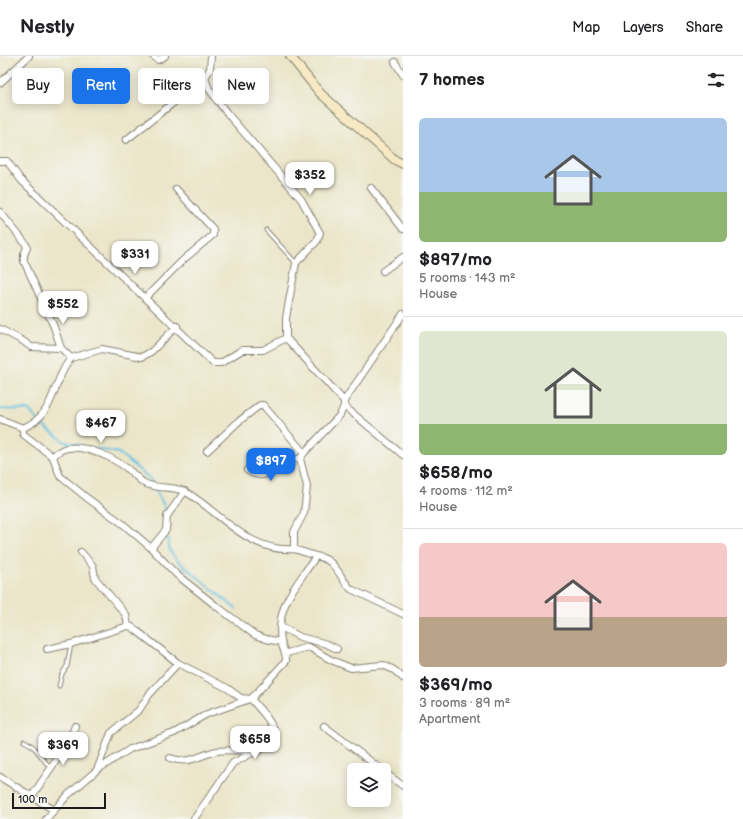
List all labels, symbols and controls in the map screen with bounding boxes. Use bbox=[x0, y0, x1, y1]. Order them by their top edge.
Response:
text: Nestly bbox=[20, 16, 74, 39]
text: Map bbox=[572, 19, 600, 36]
text: Layers bbox=[622, 19, 664, 36]
text: Share bbox=[686, 19, 723, 36]
chip: Buy bbox=[12, 68, 64, 104]
chip: Rent bbox=[72, 68, 130, 104]
chip: Filters bbox=[138, 68, 205, 104]
chip: New bbox=[213, 68, 269, 104]
icon: filters bbox=[705, 69, 727, 91]
text: 7 homes bbox=[419, 70, 485, 90]
icon: home bbox=[537, 144, 609, 216]
pin: $352 bbox=[286, 162, 334, 196]
text: $352 bbox=[294, 167, 326, 183]
pin: $331 bbox=[111, 241, 159, 275]
text: $331 bbox=[120, 246, 150, 262]
text: $897/mo bbox=[419, 250, 492, 270]
text: 5 rooms · 143 m² bbox=[419, 270, 516, 286]
text: House bbox=[419, 286, 457, 302]
pin: $552 bbox=[39, 291, 87, 325]
text: $552 bbox=[47, 296, 79, 312]
icon: home bbox=[537, 357, 609, 429]
pin: $467 bbox=[77, 410, 125, 444]
text: $467 bbox=[85, 415, 117, 431]
pin: $897 bbox=[247, 448, 295, 482]
text: $897 bbox=[255, 453, 287, 469]
text: $658/mo bbox=[419, 463, 493, 483]
text: 4 rooms · 112 m² bbox=[419, 483, 513, 499]
text: House bbox=[419, 499, 457, 515]
icon: home bbox=[537, 569, 609, 641]
text: $369/mo bbox=[419, 675, 493, 695]
text: 3 rooms · 89 m² bbox=[419, 695, 510, 711]
text: Apartment bbox=[419, 711, 480, 727]
pin: $658 bbox=[231, 726, 279, 760]
text: $658 bbox=[239, 731, 271, 747]
pin: $369 bbox=[39, 732, 87, 766]
text: $369 bbox=[47, 737, 79, 753]
map controls bbox=[347, 763, 391, 807]
button: layers bbox=[347, 763, 391, 807]
scale bar bbox=[12, 791, 106, 810]
text: 100 m bbox=[18, 793, 47, 806]

